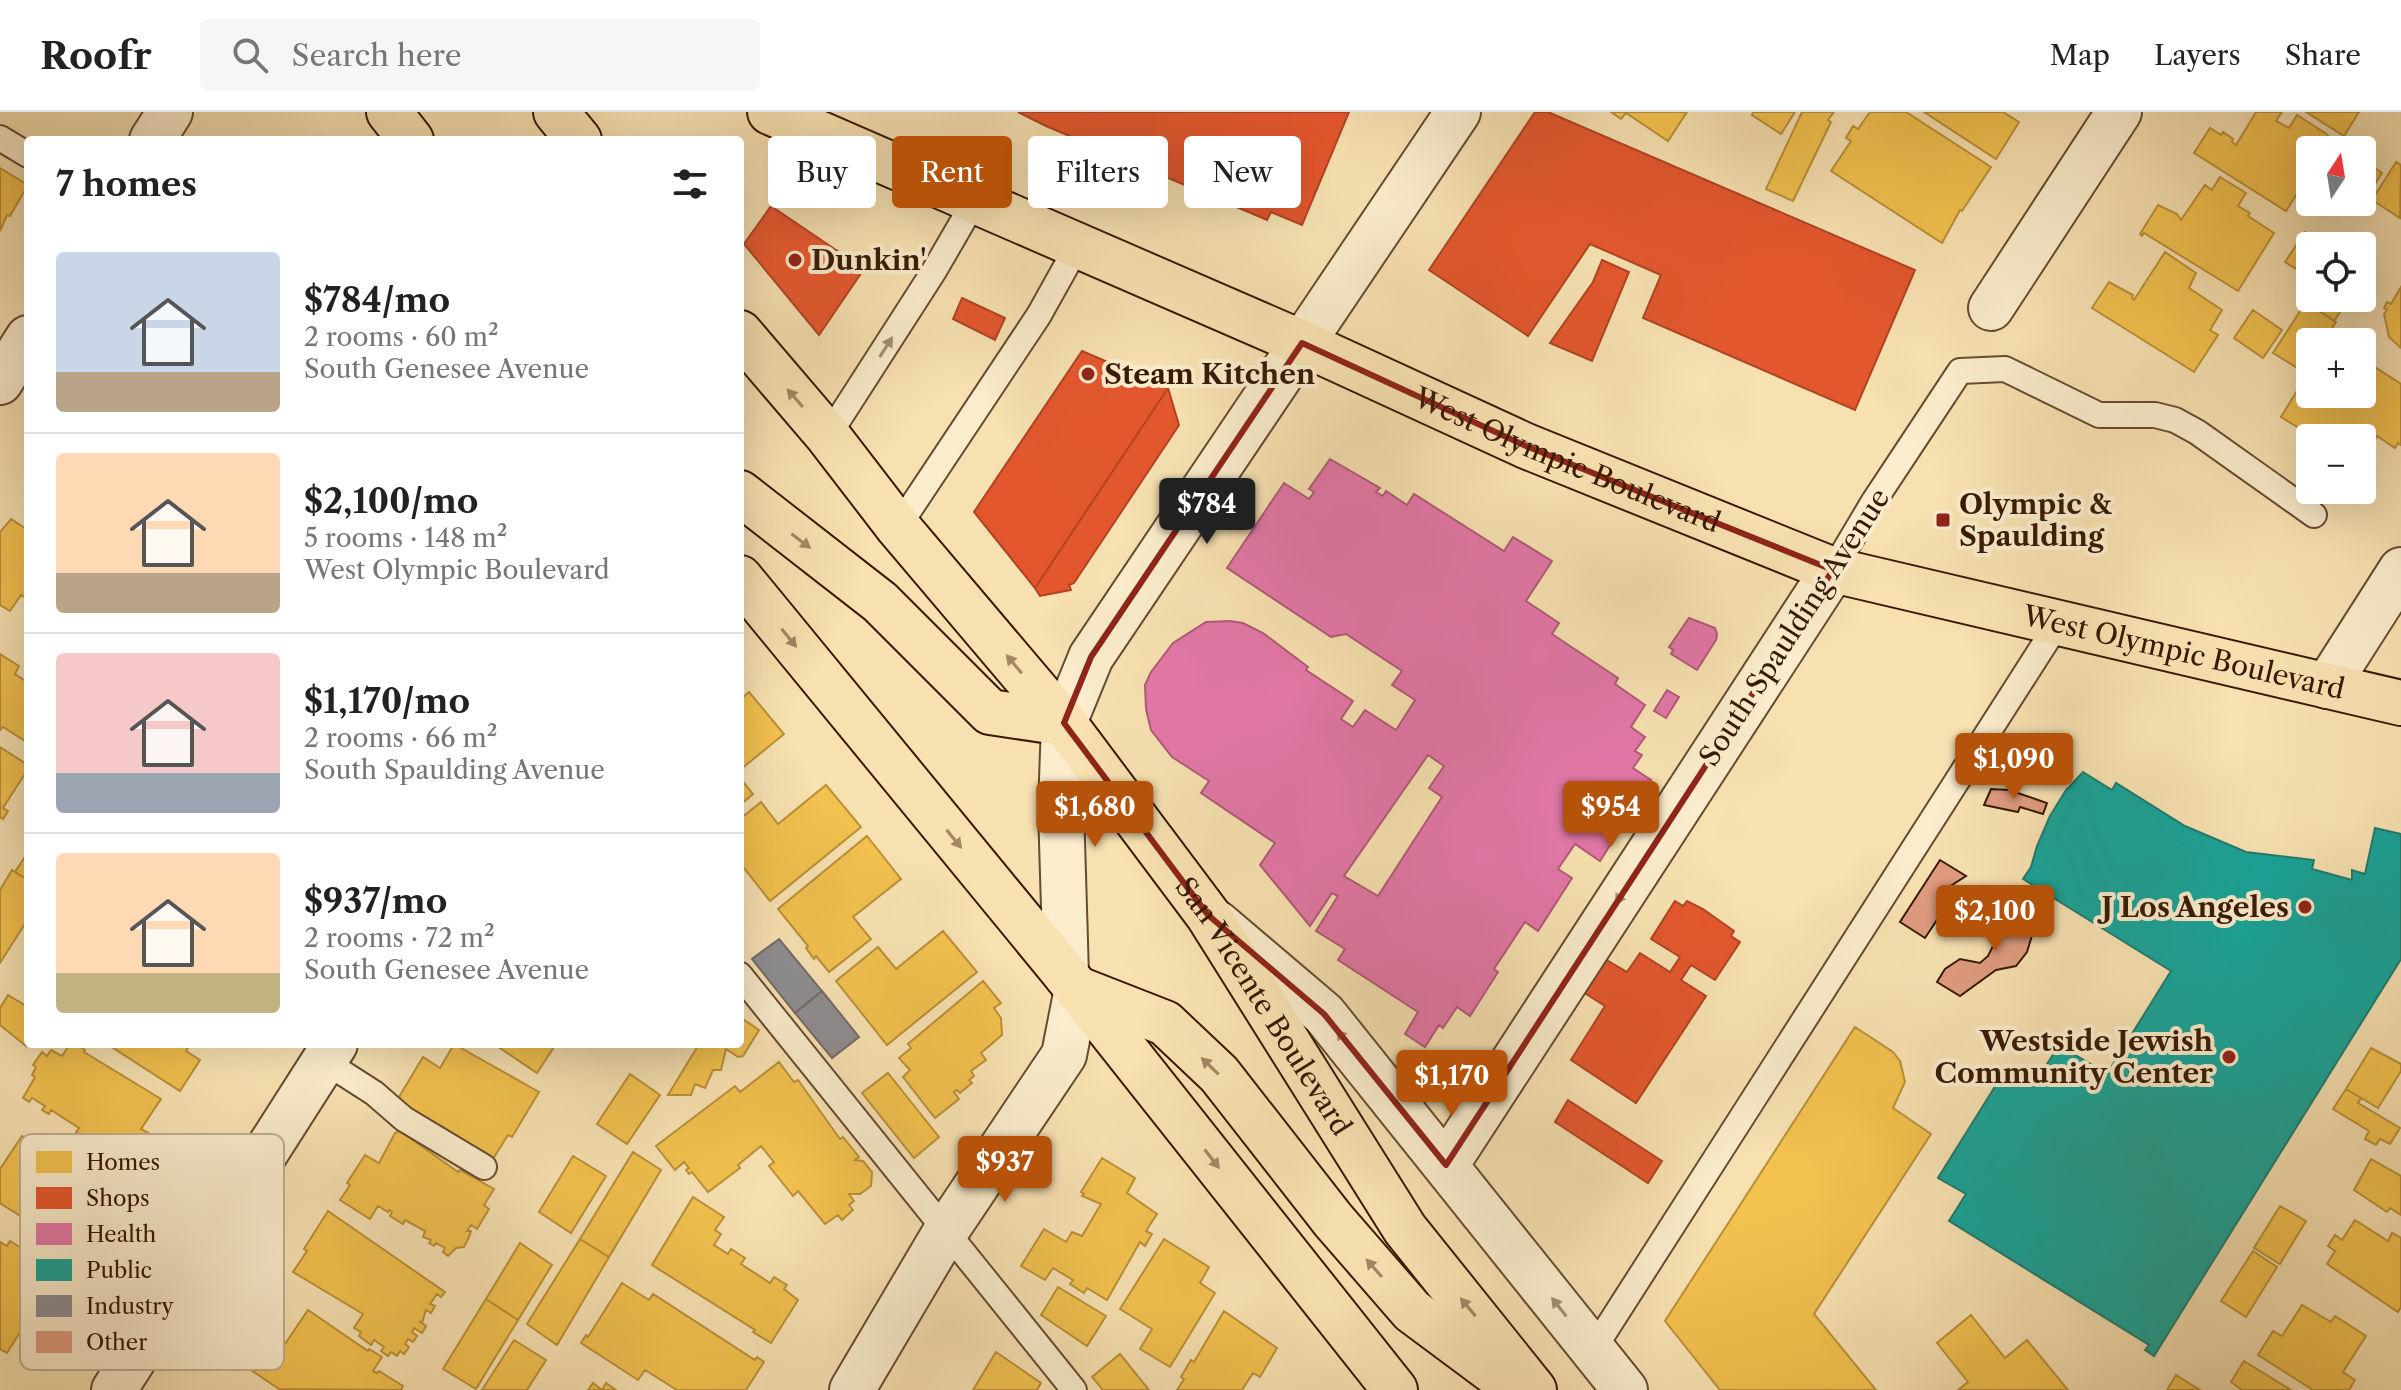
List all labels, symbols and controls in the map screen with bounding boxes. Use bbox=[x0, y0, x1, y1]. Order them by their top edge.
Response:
search box bbox=[200, 19, 760, 91]
text: Roofr bbox=[40, 32, 152, 79]
icon: search bbox=[228, 33, 272, 77]
text: Search here bbox=[292, 37, 462, 74]
text: Map bbox=[2050, 38, 2110, 72]
text: Layers bbox=[2154, 38, 2241, 72]
text: Share bbox=[2285, 38, 2361, 72]
chip: Buy bbox=[768, 136, 876, 208]
chip: Rent bbox=[892, 136, 1012, 208]
chip: Filters bbox=[1028, 136, 1168, 208]
chip: New bbox=[1184, 136, 1301, 208]
north arrow bbox=[2296, 136, 2376, 216]
map controls bbox=[2296, 136, 2376, 504]
icon: filters bbox=[668, 162, 712, 206]
text: 7 homes bbox=[56, 163, 197, 205]
button: locate bbox=[2296, 232, 2376, 312]
place label: Dunkin' bbox=[811, 243, 926, 277]
marker: Dunkin' bbox=[786, 251, 804, 269]
text: $784/mo bbox=[304, 279, 450, 321]
icon: home bbox=[120, 284, 216, 380]
text: 2 rooms · 60 m² bbox=[304, 321, 499, 353]
button: + bbox=[2296, 328, 2376, 408]
one-way arrow bbox=[878, 336, 892, 358]
text: South Genesee Avenue bbox=[304, 353, 589, 385]
place label: Steam Kitchen bbox=[1104, 357, 1315, 391]
marker: Steam Kitchen bbox=[1079, 365, 1097, 383]
street label: West Olympic Boulevard bbox=[1408, 380, 1725, 540]
one-way arrow bbox=[787, 388, 805, 407]
button: − bbox=[2296, 424, 2376, 504]
pin: $784 bbox=[1160, 478, 1254, 546]
text: $2,100/mo bbox=[304, 480, 478, 522]
street label: South Spaulding Avenue bbox=[1691, 482, 1897, 772]
icon: home bbox=[120, 485, 216, 581]
place label: Olympic & Spaulding bbox=[1959, 487, 2113, 553]
text: $784 bbox=[1177, 488, 1237, 520]
marker: Olympic & Spaulding bbox=[1934, 511, 1952, 529]
text: 5 rooms · 148 m² bbox=[304, 522, 507, 554]
one-way arrow bbox=[791, 533, 811, 549]
text: West Olympic Boulevard bbox=[304, 554, 610, 586]
street label: West Olympic Boulevard bbox=[2019, 598, 2348, 706]
one-way arrow bbox=[781, 628, 797, 648]
one-way arrow bbox=[1006, 654, 1023, 674]
text: $1,170/mo bbox=[304, 680, 470, 722]
icon: home bbox=[120, 685, 216, 781]
text: 2 rooms · 66 m² bbox=[304, 722, 497, 754]
pin: $1,090 bbox=[1949, 733, 2079, 801]
text: $1,090 bbox=[1973, 743, 2055, 775]
text: South Spaulding Avenue bbox=[304, 754, 605, 786]
pin: $1,680 bbox=[1030, 781, 1160, 849]
pin: $954 bbox=[1564, 781, 1658, 849]
text: $1,680 bbox=[1054, 791, 1136, 823]
text: $954 bbox=[1581, 791, 1641, 823]
one-way arrow bbox=[946, 829, 962, 849]
street label: San Vicente Boulevard bbox=[1168, 870, 1359, 1142]
text: $937/mo bbox=[304, 880, 447, 922]
one-way arrow bbox=[1615, 883, 1630, 904]
icon: home bbox=[120, 885, 216, 981]
pin: $2,100 bbox=[1930, 885, 2060, 953]
place label: J Los Angeles bbox=[2096, 890, 2289, 924]
text: $2,100 bbox=[1954, 895, 2036, 927]
marker: J Los Angeles bbox=[2296, 898, 2314, 916]
text: 2 rooms · 72 m² bbox=[304, 922, 495, 954]
text: South Genesee Avenue bbox=[304, 954, 589, 986]
place label: Westside Jewish Community Center bbox=[1935, 1024, 2213, 1090]
one-way arrow bbox=[1336, 1029, 1353, 1049]
marker: Westside Jewish Community Center bbox=[2220, 1048, 2238, 1066]
pin: $1,170 bbox=[1387, 1050, 1517, 1118]
one-way arrow bbox=[1201, 1057, 1220, 1076]
text: $1,170 bbox=[1414, 1060, 1490, 1092]
legend bbox=[20, 1134, 284, 1370]
pin: $937 bbox=[958, 1136, 1052, 1204]
text: $937 bbox=[976, 1146, 1034, 1178]
text: Homes bbox=[86, 1149, 160, 1176]
one-way arrow bbox=[1204, 1149, 1221, 1170]
text: Shops bbox=[86, 1185, 150, 1212]
text: Health bbox=[86, 1221, 157, 1248]
text: Public bbox=[86, 1257, 152, 1284]
one-way arrow bbox=[1366, 1258, 1383, 1278]
text: Industry bbox=[86, 1293, 174, 1320]
one-way arrow bbox=[1460, 1297, 1477, 1317]
one-way arrow bbox=[1551, 1297, 1568, 1317]
text: Other bbox=[86, 1329, 147, 1356]

